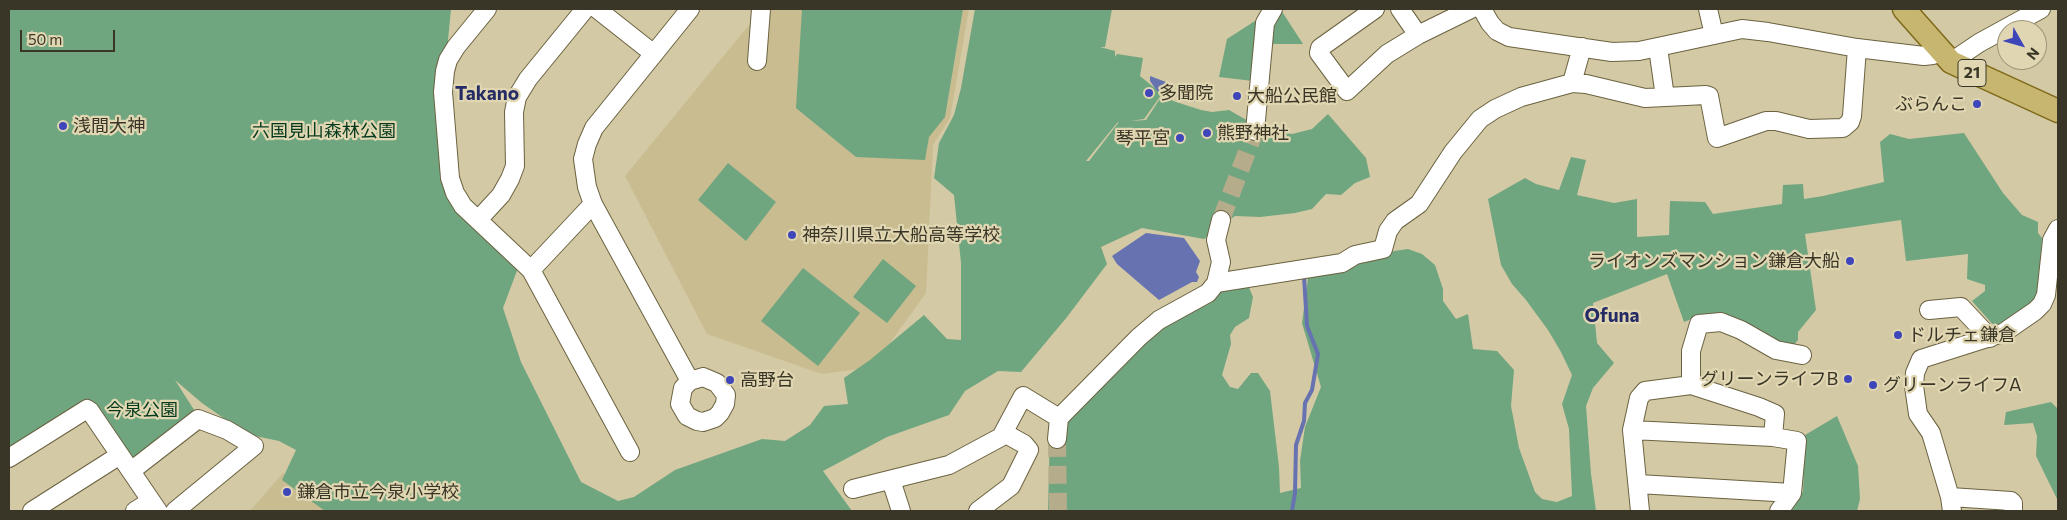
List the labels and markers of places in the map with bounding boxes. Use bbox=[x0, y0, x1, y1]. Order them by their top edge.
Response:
place label: 多聞院 bbox=[1159, 82, 1213, 104]
place label: 大船公民館 bbox=[1247, 85, 1337, 107]
marker: 多聞院 bbox=[1143, 87, 1155, 99]
marker: 大船公民館 bbox=[1231, 90, 1243, 102]
place label: ぶらんこ bbox=[1895, 93, 1967, 115]
marker: ぶらんこ bbox=[1971, 98, 1983, 110]
place label: 浅間大神 bbox=[73, 115, 145, 137]
marker: 浅間大神 bbox=[57, 120, 69, 132]
place label: 熊野神社 bbox=[1217, 122, 1289, 144]
place label: 琴平宮 bbox=[1116, 127, 1170, 149]
marker: 熊野神社 bbox=[1201, 127, 1213, 139]
marker: 琴平宮 bbox=[1174, 132, 1186, 144]
place label: 神奈川県立大船高等学校 bbox=[802, 224, 1000, 246]
marker: 神奈川県立大船高等学校 bbox=[786, 229, 798, 241]
place label: ライオンズマンション鎌倉大船 bbox=[1588, 250, 1840, 272]
marker: ライオンズマンション鎌倉大船 bbox=[1844, 255, 1856, 267]
place label: ドルチェ鎌倉 bbox=[1908, 324, 2016, 346]
marker: ドルチェ鎌倉 bbox=[1892, 329, 1904, 341]
place label: グリーンライフB bbox=[1700, 368, 1838, 390]
place label: 高野台 bbox=[740, 369, 794, 391]
marker: グリーンライフB bbox=[1842, 373, 1854, 385]
marker: 高野台 bbox=[724, 374, 736, 386]
place label: グリーンライフA bbox=[1883, 374, 2021, 396]
marker: グリーンライフA bbox=[1867, 379, 1879, 391]
place label: 鎌倉市立今泉小学校 bbox=[297, 481, 459, 503]
marker: 鎌倉市立今泉小学校 bbox=[281, 486, 293, 498]

